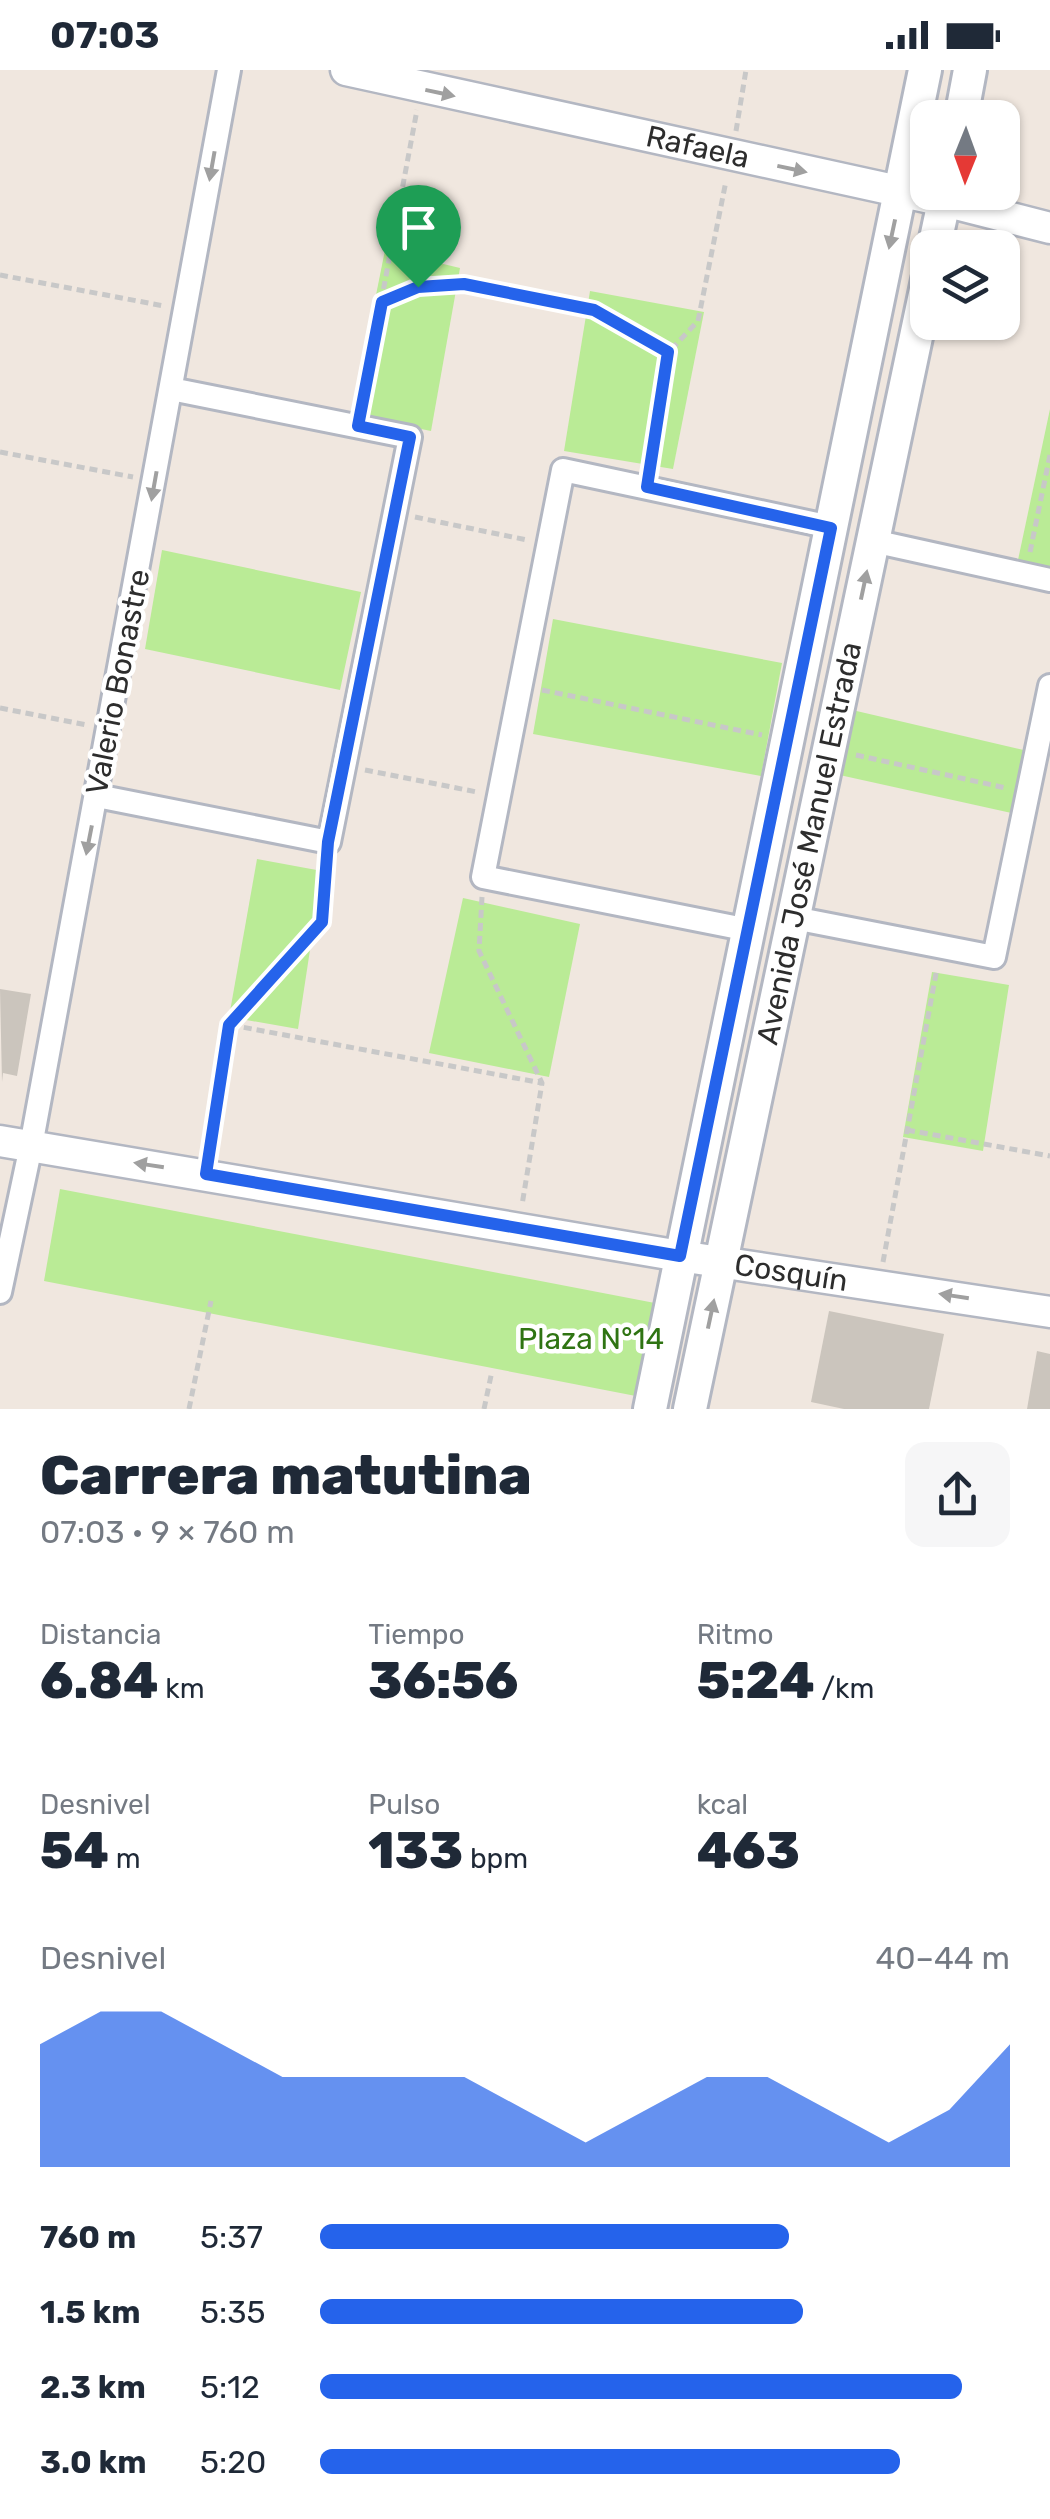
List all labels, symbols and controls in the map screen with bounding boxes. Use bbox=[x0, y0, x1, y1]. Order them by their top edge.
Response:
text: 07:03 bbox=[50, 12, 160, 58]
one-way arrow bbox=[425, 86, 456, 101]
north arrow bbox=[910, 100, 1020, 210]
map controls bbox=[910, 100, 1020, 340]
street label: Rafaela bbox=[643, 118, 753, 176]
one-way arrow bbox=[204, 151, 219, 182]
one-way arrow bbox=[777, 161, 808, 177]
pin bbox=[376, 185, 461, 288]
icon: arrive bbox=[391, 200, 446, 255]
one-way arrow bbox=[883, 219, 899, 250]
button: layers bbox=[910, 230, 1020, 340]
one-way arrow bbox=[146, 471, 161, 502]
street label: Valerio Bonastre bbox=[79, 566, 157, 798]
one-way arrow bbox=[856, 569, 872, 600]
street label: Avenida José Manuel Estrada bbox=[749, 639, 869, 1048]
one-way arrow bbox=[80, 824, 96, 855]
one-way arrow bbox=[133, 1156, 165, 1172]
street label: Cosquín bbox=[732, 1246, 850, 1299]
one-way arrow bbox=[937, 1288, 969, 1304]
one-way arrow bbox=[703, 1298, 719, 1329]
park label: Plaza N°14 bbox=[518, 1321, 664, 1357]
button: share bbox=[905, 1442, 1010, 1547]
text: Carrera matutina bbox=[40, 1443, 532, 1508]
text: 07:03 · 9 × 760 m bbox=[40, 1513, 295, 1551]
text: Distancia bbox=[40, 1618, 161, 1651]
text: Tiempo bbox=[368, 1618, 465, 1651]
text: Ritmo bbox=[697, 1618, 774, 1651]
text: 6.84 bbox=[40, 1651, 159, 1711]
text: 36:56 bbox=[368, 1651, 518, 1711]
text: 5:24 bbox=[697, 1651, 815, 1711]
text: km bbox=[159, 1672, 205, 1705]
text: /km bbox=[815, 1672, 874, 1705]
text: Desnivel bbox=[40, 1788, 150, 1821]
text: Pulso bbox=[368, 1788, 440, 1821]
text: kcal bbox=[697, 1788, 748, 1821]
text: 54 bbox=[40, 1821, 109, 1881]
text: 133 bbox=[368, 1821, 463, 1881]
text: 463 bbox=[697, 1821, 800, 1881]
text: m bbox=[109, 1842, 141, 1875]
text: bpm bbox=[463, 1842, 528, 1875]
text: Desnivel bbox=[40, 1939, 166, 1977]
text: 40–44 m bbox=[875, 1939, 1010, 1977]
text: 760 m bbox=[40, 2218, 136, 2256]
text: 5:37 bbox=[200, 2218, 263, 2256]
text: 1.5 km bbox=[40, 2293, 141, 2331]
text: 5:35 bbox=[200, 2293, 265, 2331]
text: 2.3 km bbox=[40, 2368, 146, 2406]
text: 5:12 bbox=[200, 2368, 260, 2406]
text: 3.0 km bbox=[40, 2443, 147, 2481]
text: 5:20 bbox=[200, 2443, 266, 2481]

